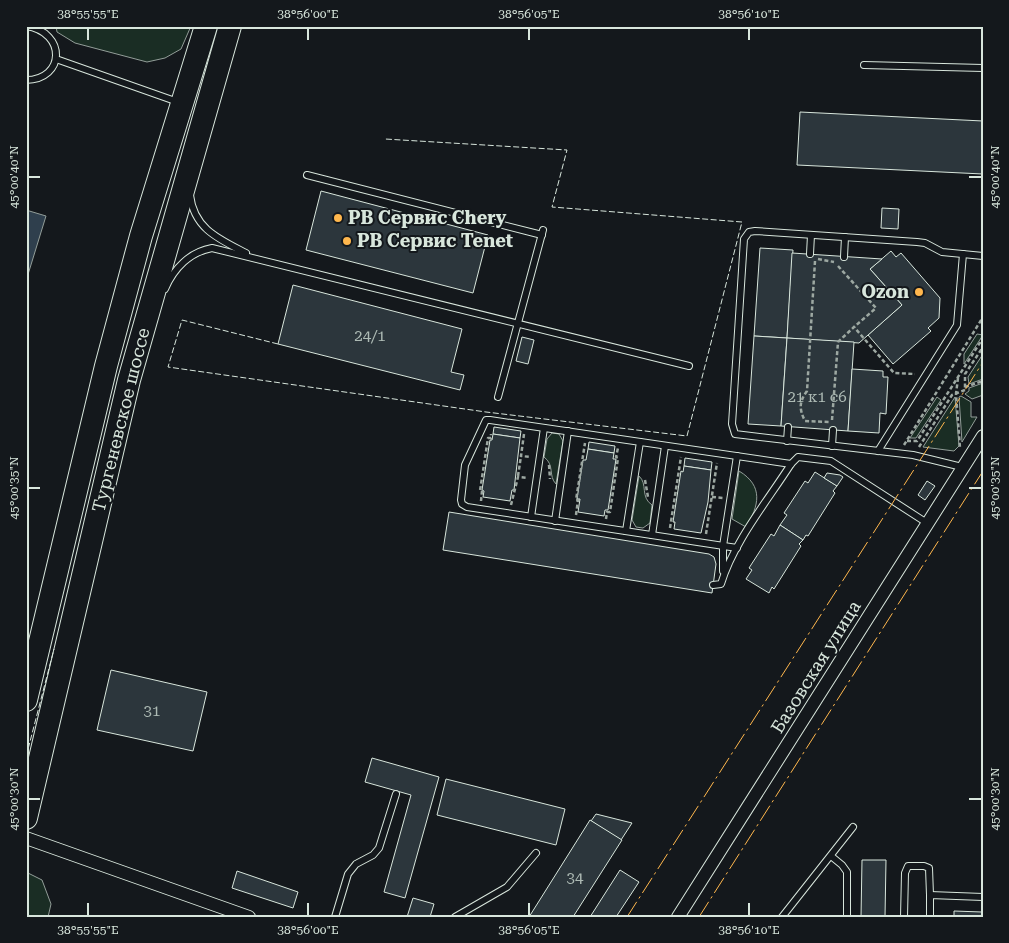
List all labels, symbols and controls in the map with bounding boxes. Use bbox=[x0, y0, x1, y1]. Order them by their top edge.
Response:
text: 38°55'55"E bbox=[57, 7, 119, 21]
text: 38°56'00"E bbox=[277, 7, 339, 21]
text: 38°56'05"E bbox=[498, 7, 560, 21]
text: 38°56'10"E bbox=[718, 7, 780, 21]
text: 45°00'40"N bbox=[7, 145, 21, 209]
text: 45°00'40"N bbox=[988, 145, 1002, 209]
place label: PB Сервис Chery bbox=[348, 207, 507, 228]
marker: PB Сервис Chery bbox=[332, 212, 344, 224]
place label: PB Сервис Tenet bbox=[357, 230, 513, 251]
marker: PB Сервис Tenet bbox=[341, 235, 353, 247]
place label: Ozon bbox=[861, 281, 909, 302]
marker: Ozon bbox=[913, 286, 925, 298]
street label: Тургеневское шоссе bbox=[87, 325, 154, 514]
house number: 24/1 bbox=[354, 327, 386, 345]
house number: 21 к1 с6 bbox=[787, 388, 847, 406]
text: 45°00'35"N bbox=[7, 456, 21, 520]
text: 45°00'35"N bbox=[988, 456, 1002, 520]
street label: Базовская улица bbox=[766, 596, 865, 737]
house number: 31 bbox=[144, 702, 160, 720]
text: 45°00'30"N bbox=[7, 767, 21, 831]
text: 45°00'30"N bbox=[988, 767, 1002, 831]
house number: 34 bbox=[567, 869, 584, 887]
text: 38°55'55"E bbox=[57, 923, 119, 937]
text: 38°56'00"E bbox=[277, 923, 339, 937]
text: 38°56'05"E bbox=[498, 923, 560, 937]
text: 38°56'10"E bbox=[718, 923, 780, 937]

